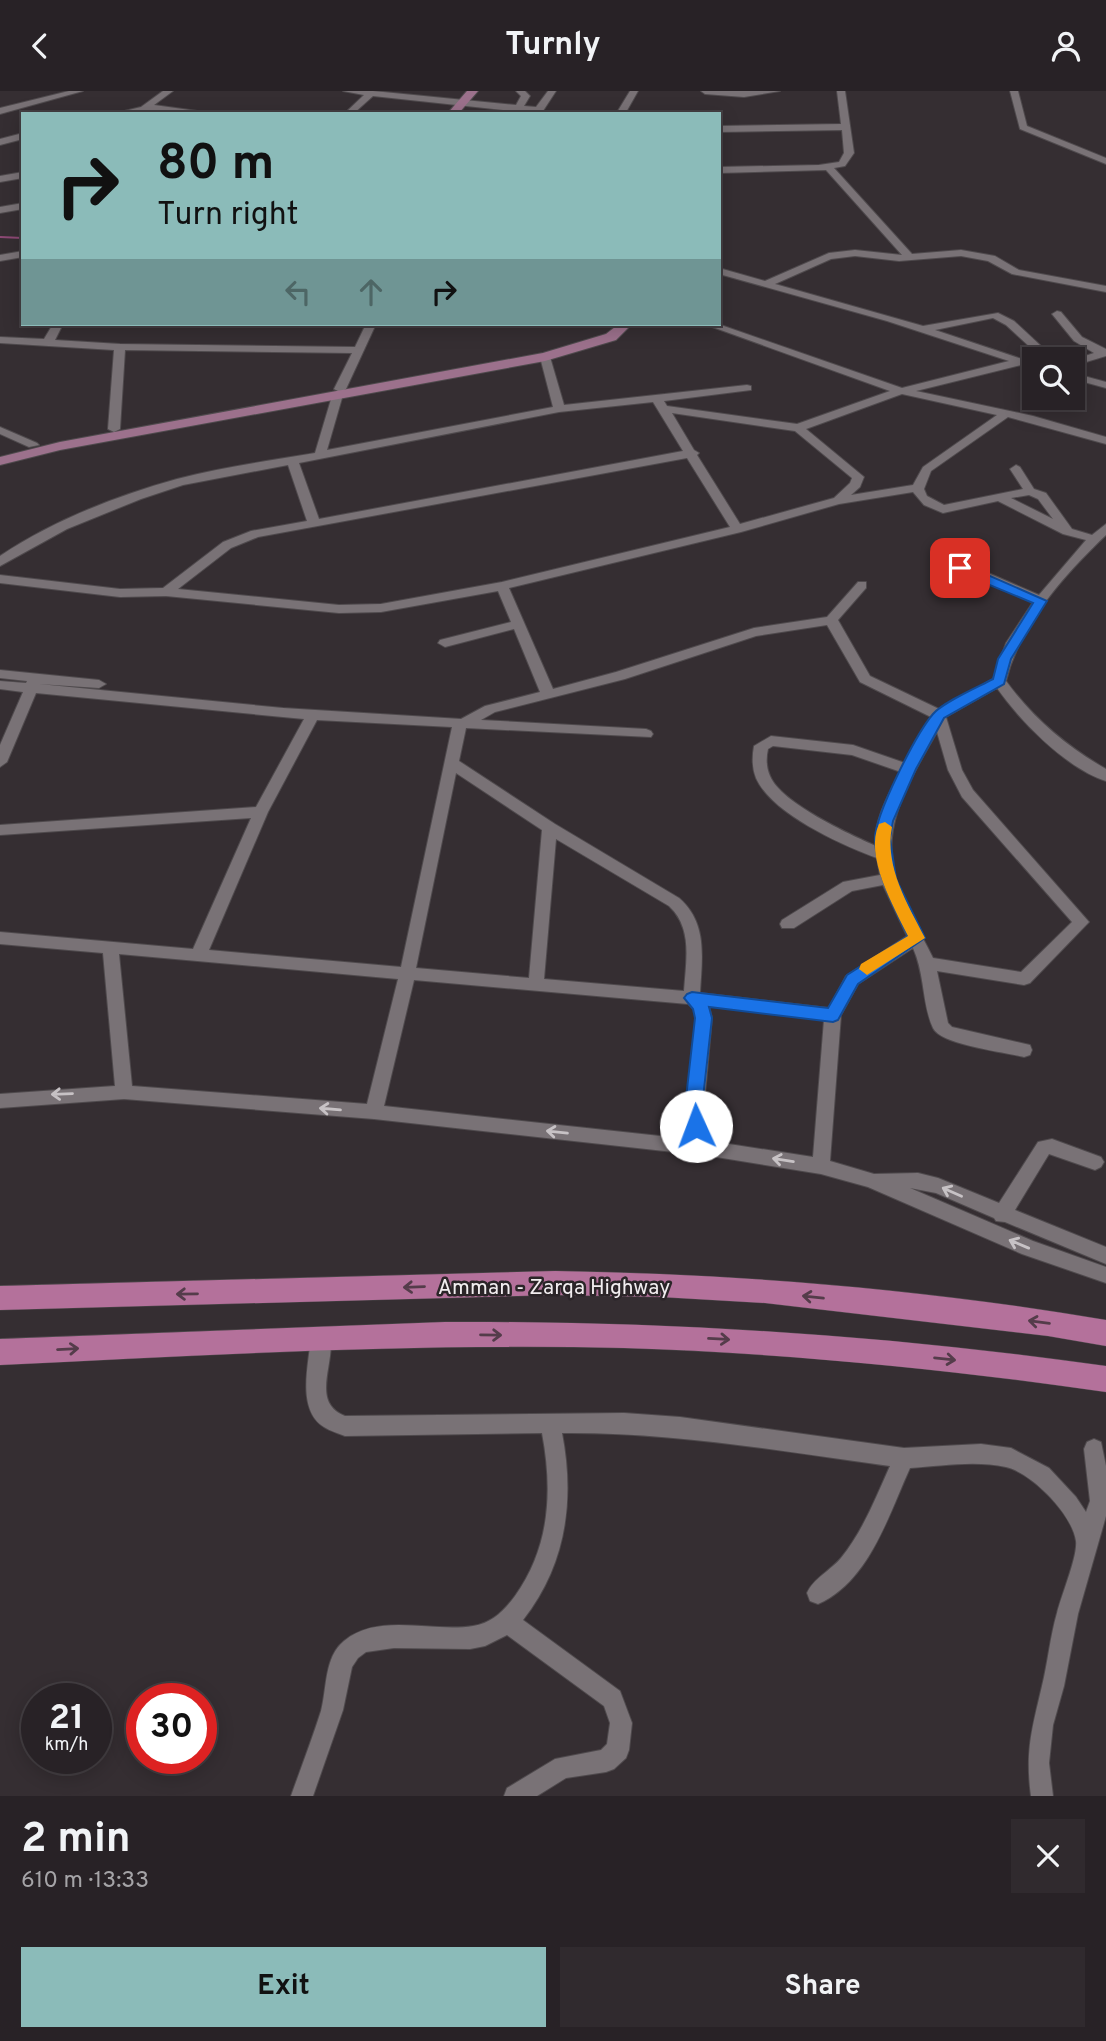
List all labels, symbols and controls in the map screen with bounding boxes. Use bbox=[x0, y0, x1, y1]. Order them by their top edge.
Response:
text: Turnly bbox=[505, 26, 601, 66]
icon: back bbox=[21, 27, 59, 65]
icon: person bbox=[1047, 27, 1085, 65]
text: 80 m bbox=[157, 135, 274, 197]
icon: right bbox=[42, 140, 133, 231]
text: Turn right bbox=[157, 196, 299, 236]
icon: left bbox=[279, 273, 317, 311]
icon: ahead bbox=[352, 273, 390, 311]
icon: right bbox=[425, 273, 463, 311]
map controls bbox=[1022, 347, 1085, 410]
button: search bbox=[1022, 347, 1085, 410]
pin bbox=[930, 538, 990, 598]
icon: arrive bbox=[941, 549, 979, 587]
one-way arrow bbox=[51, 1088, 74, 1101]
position arrow bbox=[659, 1089, 733, 1163]
one-way arrow bbox=[320, 1102, 342, 1115]
one-way arrow bbox=[546, 1125, 569, 1138]
one-way arrow bbox=[772, 1153, 794, 1166]
one-way arrow bbox=[942, 1185, 964, 1198]
one-way arrow bbox=[1008, 1237, 1030, 1250]
street label: Amman - Zarqa Highway bbox=[438, 1275, 670, 1302]
one-way arrow bbox=[403, 1281, 426, 1294]
one-way arrow bbox=[175, 1287, 198, 1300]
one-way arrow bbox=[802, 1290, 824, 1303]
one-way arrow bbox=[1028, 1315, 1050, 1328]
one-way arrow bbox=[480, 1328, 503, 1342]
one-way arrow bbox=[707, 1333, 730, 1346]
one-way arrow bbox=[56, 1342, 79, 1355]
one-way arrow bbox=[934, 1353, 956, 1366]
speed limit sign: 30 bbox=[126, 1683, 217, 1774]
text: 21 bbox=[49, 1697, 84, 1741]
text: km/h bbox=[45, 1734, 88, 1757]
text: 2 min bbox=[21, 1814, 131, 1867]
button: close bbox=[1011, 1819, 1085, 1893]
text: 610 m · 13:33 bbox=[21, 1867, 149, 1896]
button: Exit bbox=[21, 1947, 546, 2027]
button: Share bbox=[560, 1947, 1085, 2027]

